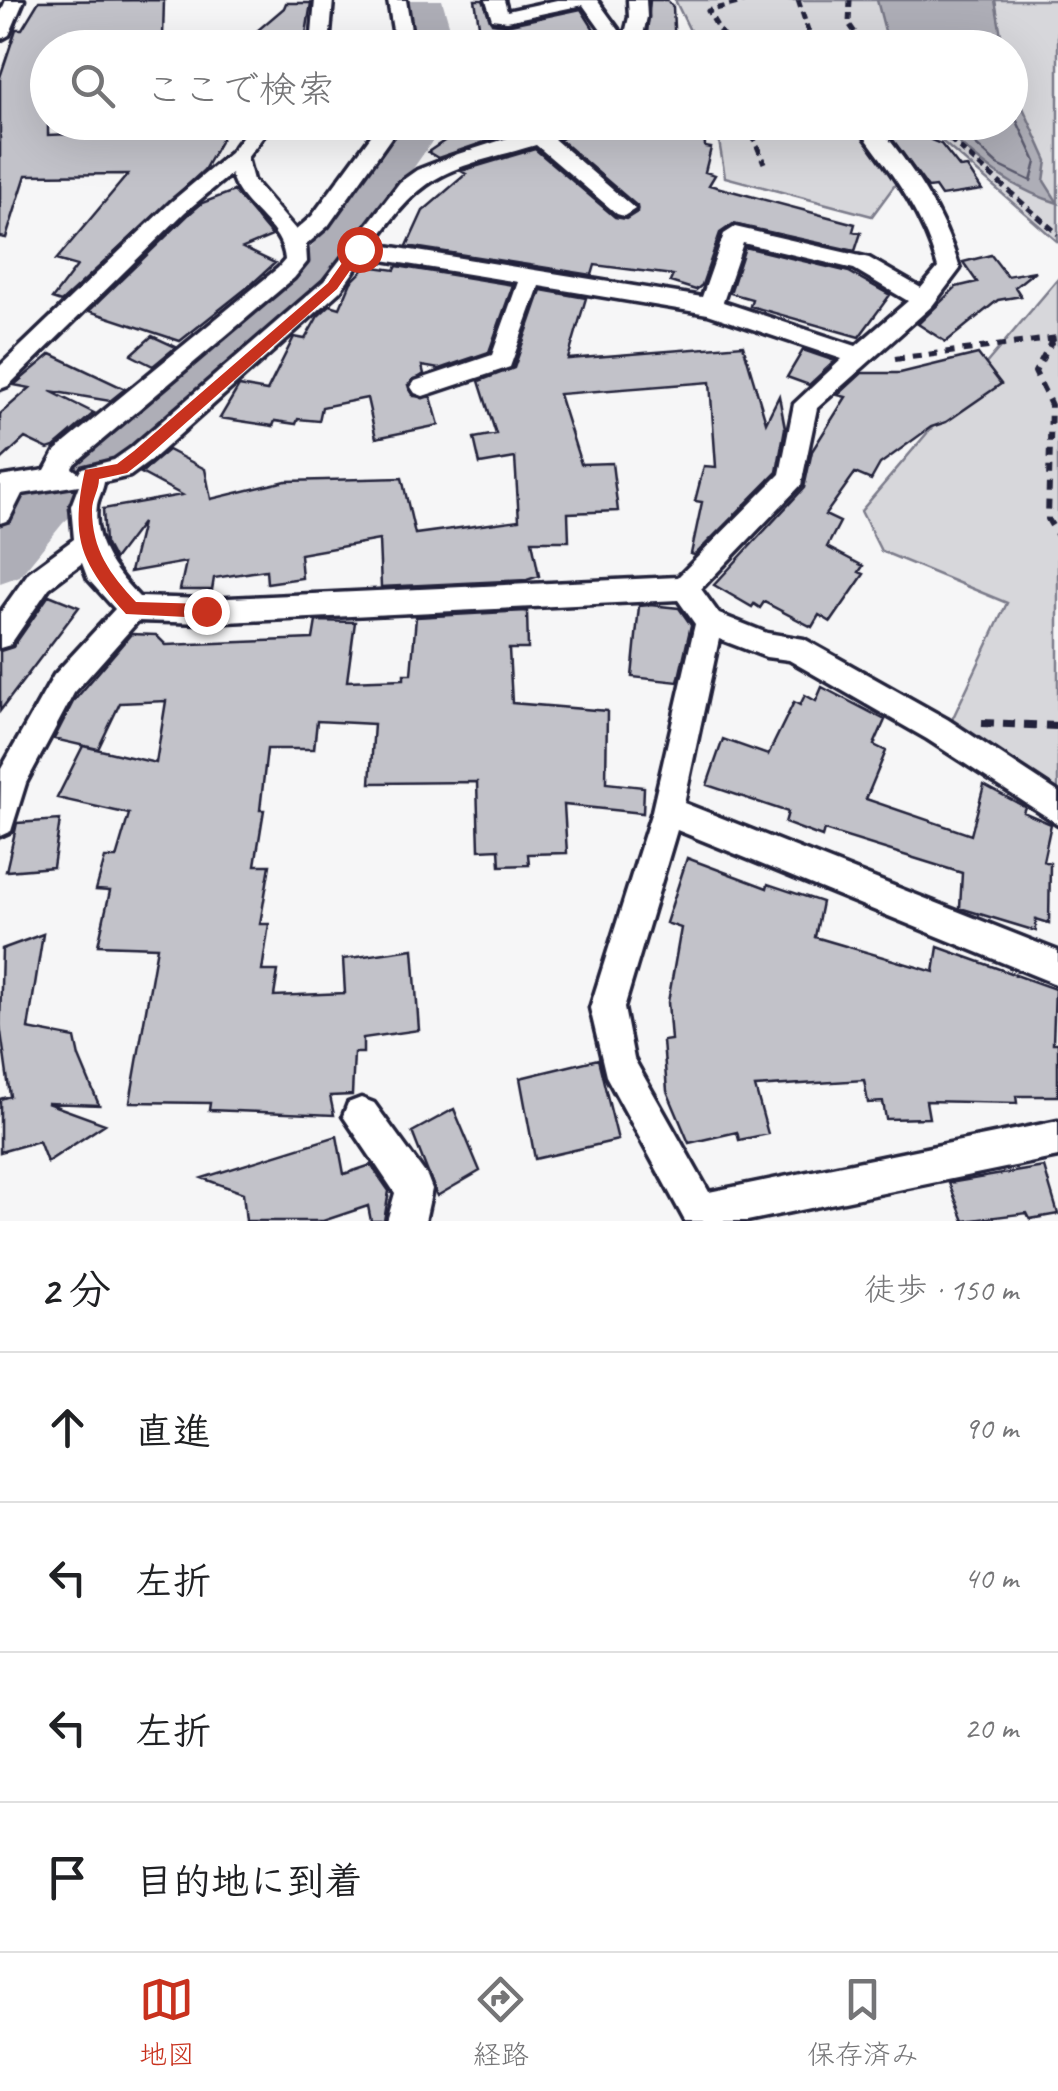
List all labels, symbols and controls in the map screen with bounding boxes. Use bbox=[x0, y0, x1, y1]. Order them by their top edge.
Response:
search box bbox=[30, 30, 1028, 140]
icon: search bbox=[65, 58, 120, 113]
text: ここで検索 bbox=[145, 66, 335, 113]
route start bbox=[337, 227, 383, 273]
route end bbox=[184, 589, 230, 635]
text: 2 分 bbox=[40, 1264, 111, 1317]
text: 徒歩 · 150 m bbox=[864, 1269, 1018, 1310]
icon: ahead bbox=[40, 1400, 95, 1455]
text: 90 m bbox=[964, 1407, 1018, 1448]
text: 直進 bbox=[135, 1408, 211, 1455]
icon: left bbox=[40, 1550, 95, 1605]
text: 40 m bbox=[964, 1557, 1018, 1598]
text: 左折 bbox=[135, 1558, 211, 1605]
icon: left bbox=[40, 1700, 95, 1755]
text: 20 m bbox=[964, 1707, 1018, 1748]
text: 左折 bbox=[135, 1708, 211, 1755]
icon: arrive bbox=[40, 1850, 95, 1905]
text: 目的地に到着 bbox=[135, 1858, 363, 1905]
tab: 地図 bbox=[139, 1972, 195, 2072]
tab: 経路 bbox=[473, 1972, 529, 2072]
tab: 保存済み bbox=[807, 1972, 919, 2072]

